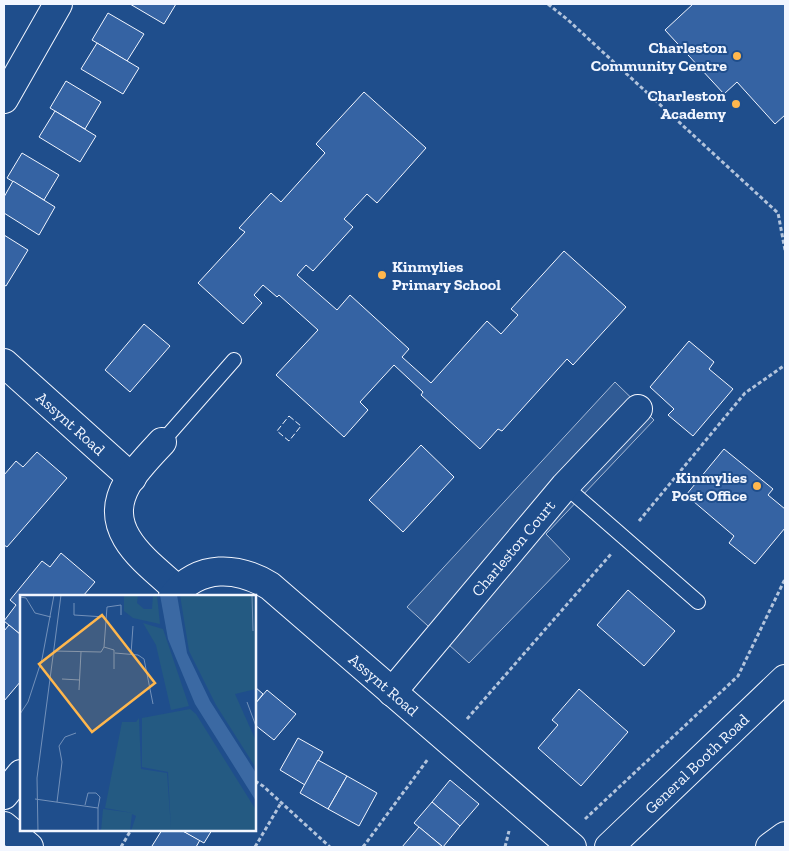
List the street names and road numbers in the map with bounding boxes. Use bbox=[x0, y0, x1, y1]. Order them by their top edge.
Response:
street label: Assynt Road bbox=[32, 388, 109, 459]
street label: Charleston Court bbox=[468, 496, 559, 600]
street label: Assynt Road bbox=[345, 650, 422, 720]
street label: General Booth Road bbox=[641, 710, 753, 818]

